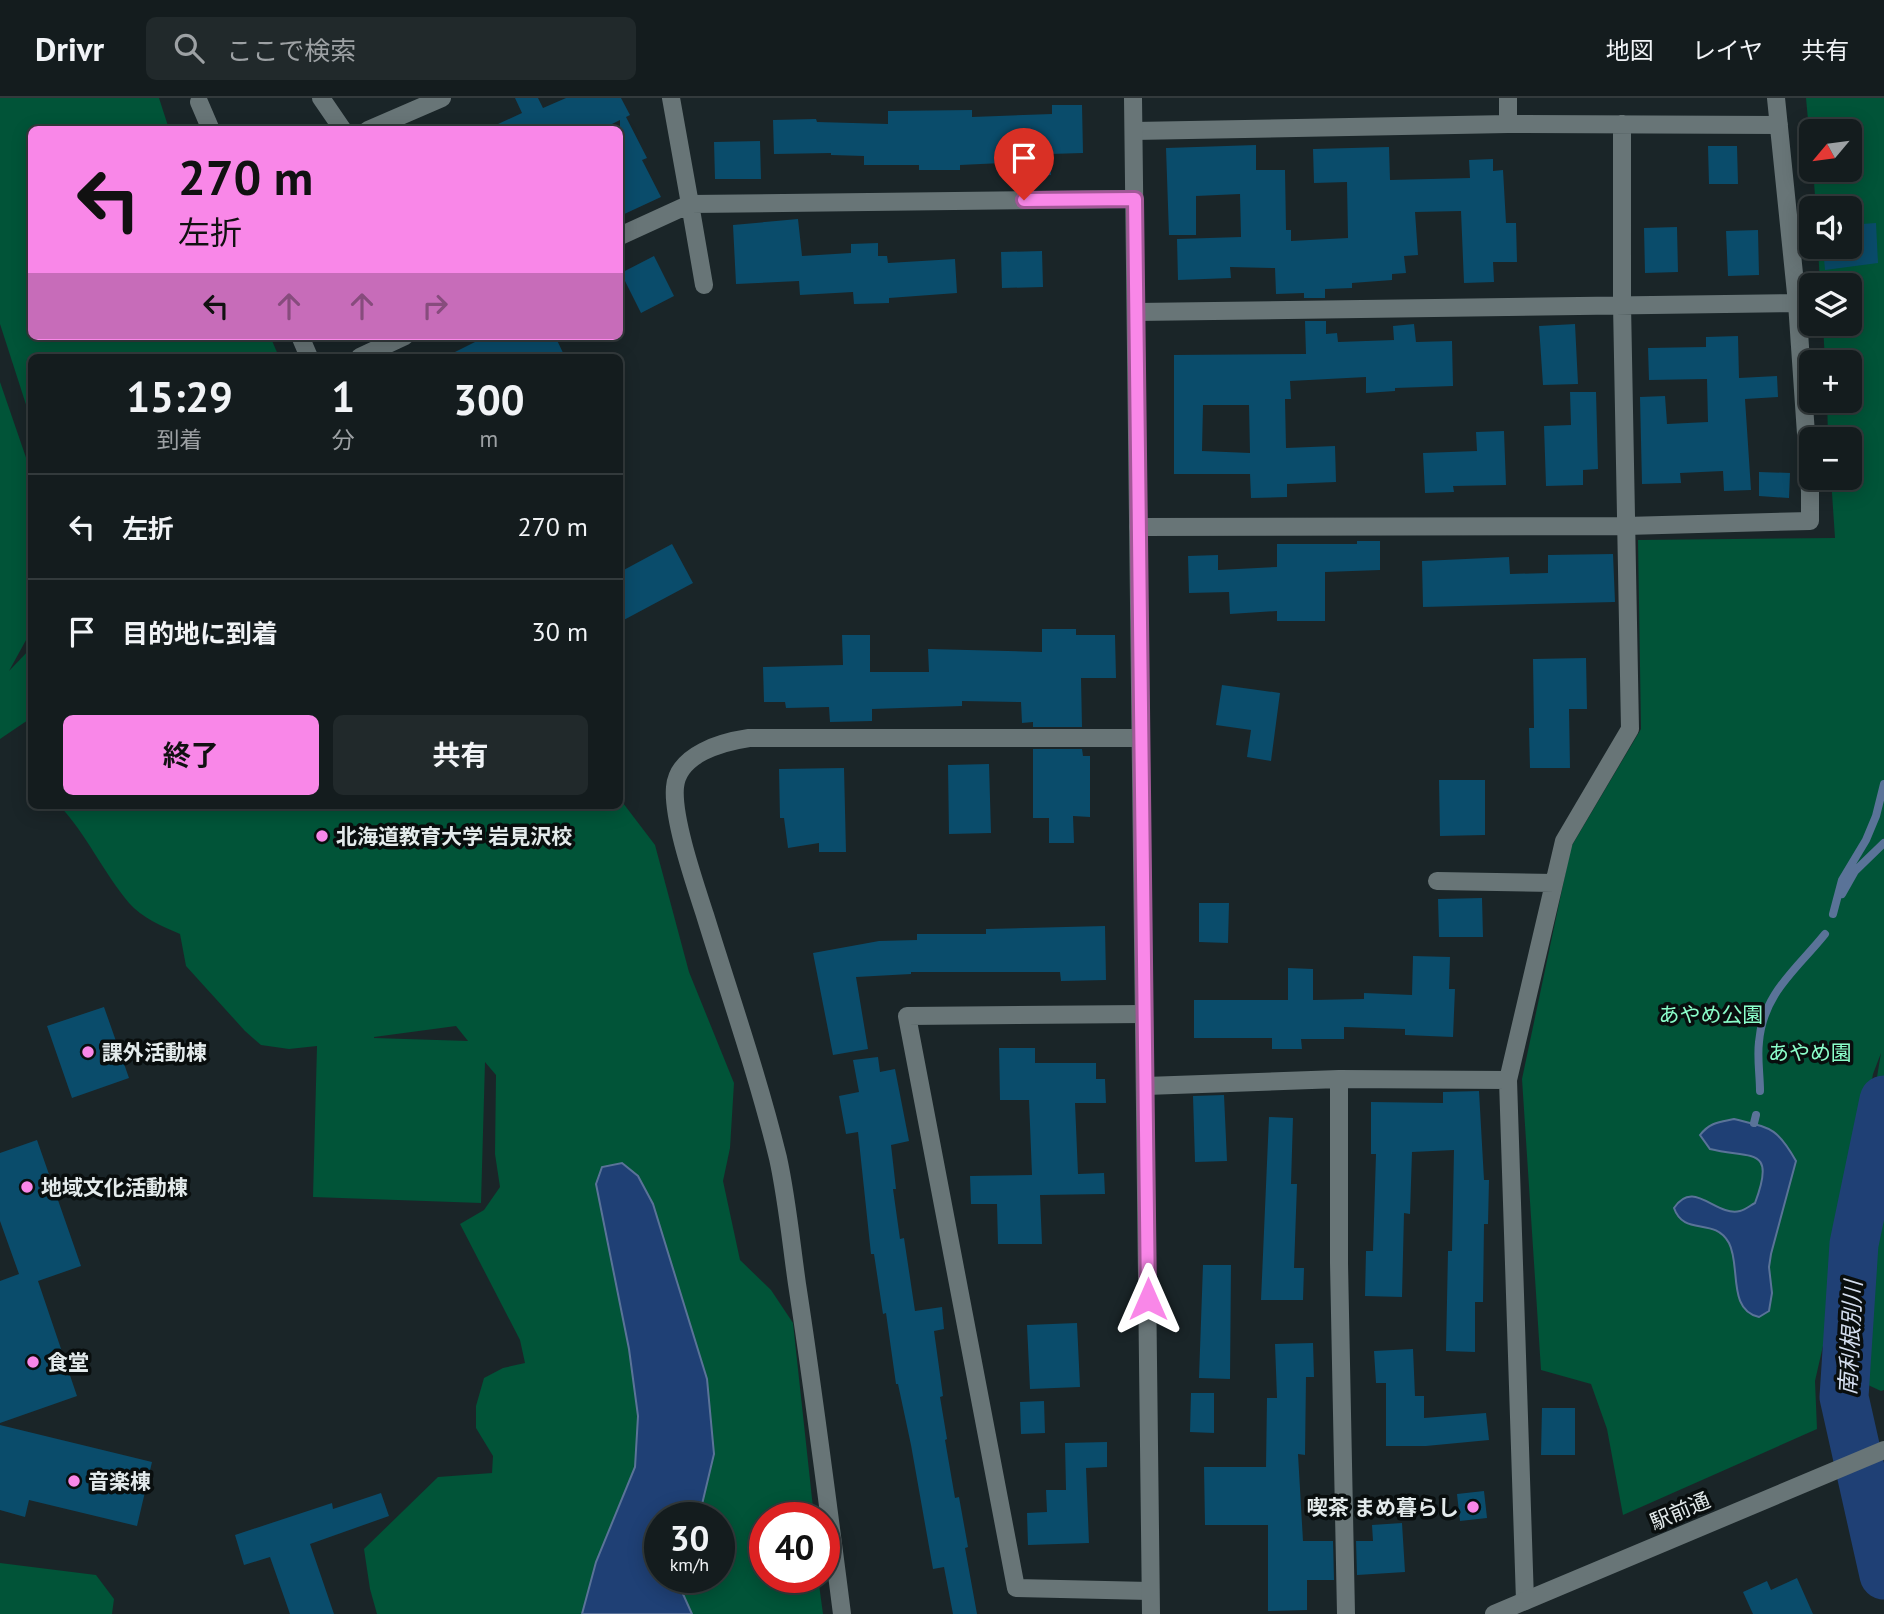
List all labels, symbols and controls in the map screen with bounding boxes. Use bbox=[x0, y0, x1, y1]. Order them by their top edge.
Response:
search box bbox=[146, 17, 636, 80]
text: Drivr bbox=[35, 27, 104, 70]
icon: search bbox=[170, 29, 208, 67]
text: ここで検索 bbox=[226, 34, 356, 67]
text: 地図 bbox=[1606, 35, 1654, 66]
text: レイヤ bbox=[1692, 35, 1763, 66]
text: 共有 bbox=[1801, 35, 1849, 66]
north arrow bbox=[1799, 119, 1862, 182]
map controls bbox=[1799, 119, 1862, 490]
pin bbox=[994, 128, 1054, 200]
icon: arrive bbox=[1005, 139, 1043, 177]
text: 270 m bbox=[178, 145, 313, 209]
icon: left bbox=[63, 154, 154, 245]
button: sound bbox=[1799, 196, 1862, 259]
text: 左折 bbox=[178, 211, 242, 253]
button: layers bbox=[1799, 273, 1862, 336]
icon: left bbox=[197, 287, 235, 325]
icon: ahead bbox=[270, 287, 308, 325]
icon: ahead bbox=[343, 287, 381, 325]
icon: right bbox=[416, 287, 454, 325]
button: + bbox=[1799, 350, 1862, 413]
text: 15:29 bbox=[126, 369, 233, 424]
text: 1 bbox=[331, 369, 355, 424]
text: 300 bbox=[453, 372, 525, 427]
text: m bbox=[480, 424, 498, 453]
text: 到着 bbox=[157, 425, 203, 454]
text: 分 bbox=[332, 425, 355, 454]
button: − bbox=[1799, 427, 1862, 490]
icon: left bbox=[63, 508, 101, 546]
text: 270 m bbox=[517, 510, 588, 543]
text: 左折 bbox=[122, 512, 174, 545]
icon: arrive bbox=[63, 613, 101, 651]
text: 30 m bbox=[532, 615, 588, 648]
text: 目的地に到着 bbox=[122, 617, 278, 650]
button: 終了 bbox=[63, 715, 319, 795]
button: 共有 bbox=[333, 715, 588, 795]
place label: 北海道教育大学 岩見沢校 bbox=[336, 823, 572, 850]
marker: 北海道教育大学 岩見沢校 bbox=[314, 828, 330, 844]
park label: あやめ公園 bbox=[1659, 1001, 1764, 1028]
place label: 課外活動棟 bbox=[102, 1039, 207, 1066]
park label: あやめ園 bbox=[1768, 1039, 1852, 1066]
marker: 課外活動棟 bbox=[80, 1044, 96, 1060]
place label: 地域文化活動棟 bbox=[41, 1174, 188, 1201]
marker: 地域文化活動棟 bbox=[19, 1179, 35, 1195]
position arrow bbox=[1111, 1262, 1185, 1336]
water label: 南利根別川 bbox=[1833, 1277, 1868, 1396]
place label: 食堂 bbox=[47, 1349, 89, 1376]
marker: 食堂 bbox=[25, 1354, 41, 1370]
place label: 音楽棟 bbox=[88, 1468, 151, 1495]
marker: 音楽棟 bbox=[66, 1473, 82, 1489]
street label: 駅前通 bbox=[1646, 1486, 1714, 1536]
place label: 喫茶 まめ暮らし bbox=[1307, 1494, 1459, 1521]
marker: 喫茶 まめ暮らし bbox=[1465, 1499, 1481, 1515]
speed limit sign: 40 bbox=[749, 1502, 840, 1593]
text: 30 bbox=[670, 1515, 709, 1561]
text: km/h bbox=[670, 1553, 709, 1576]

